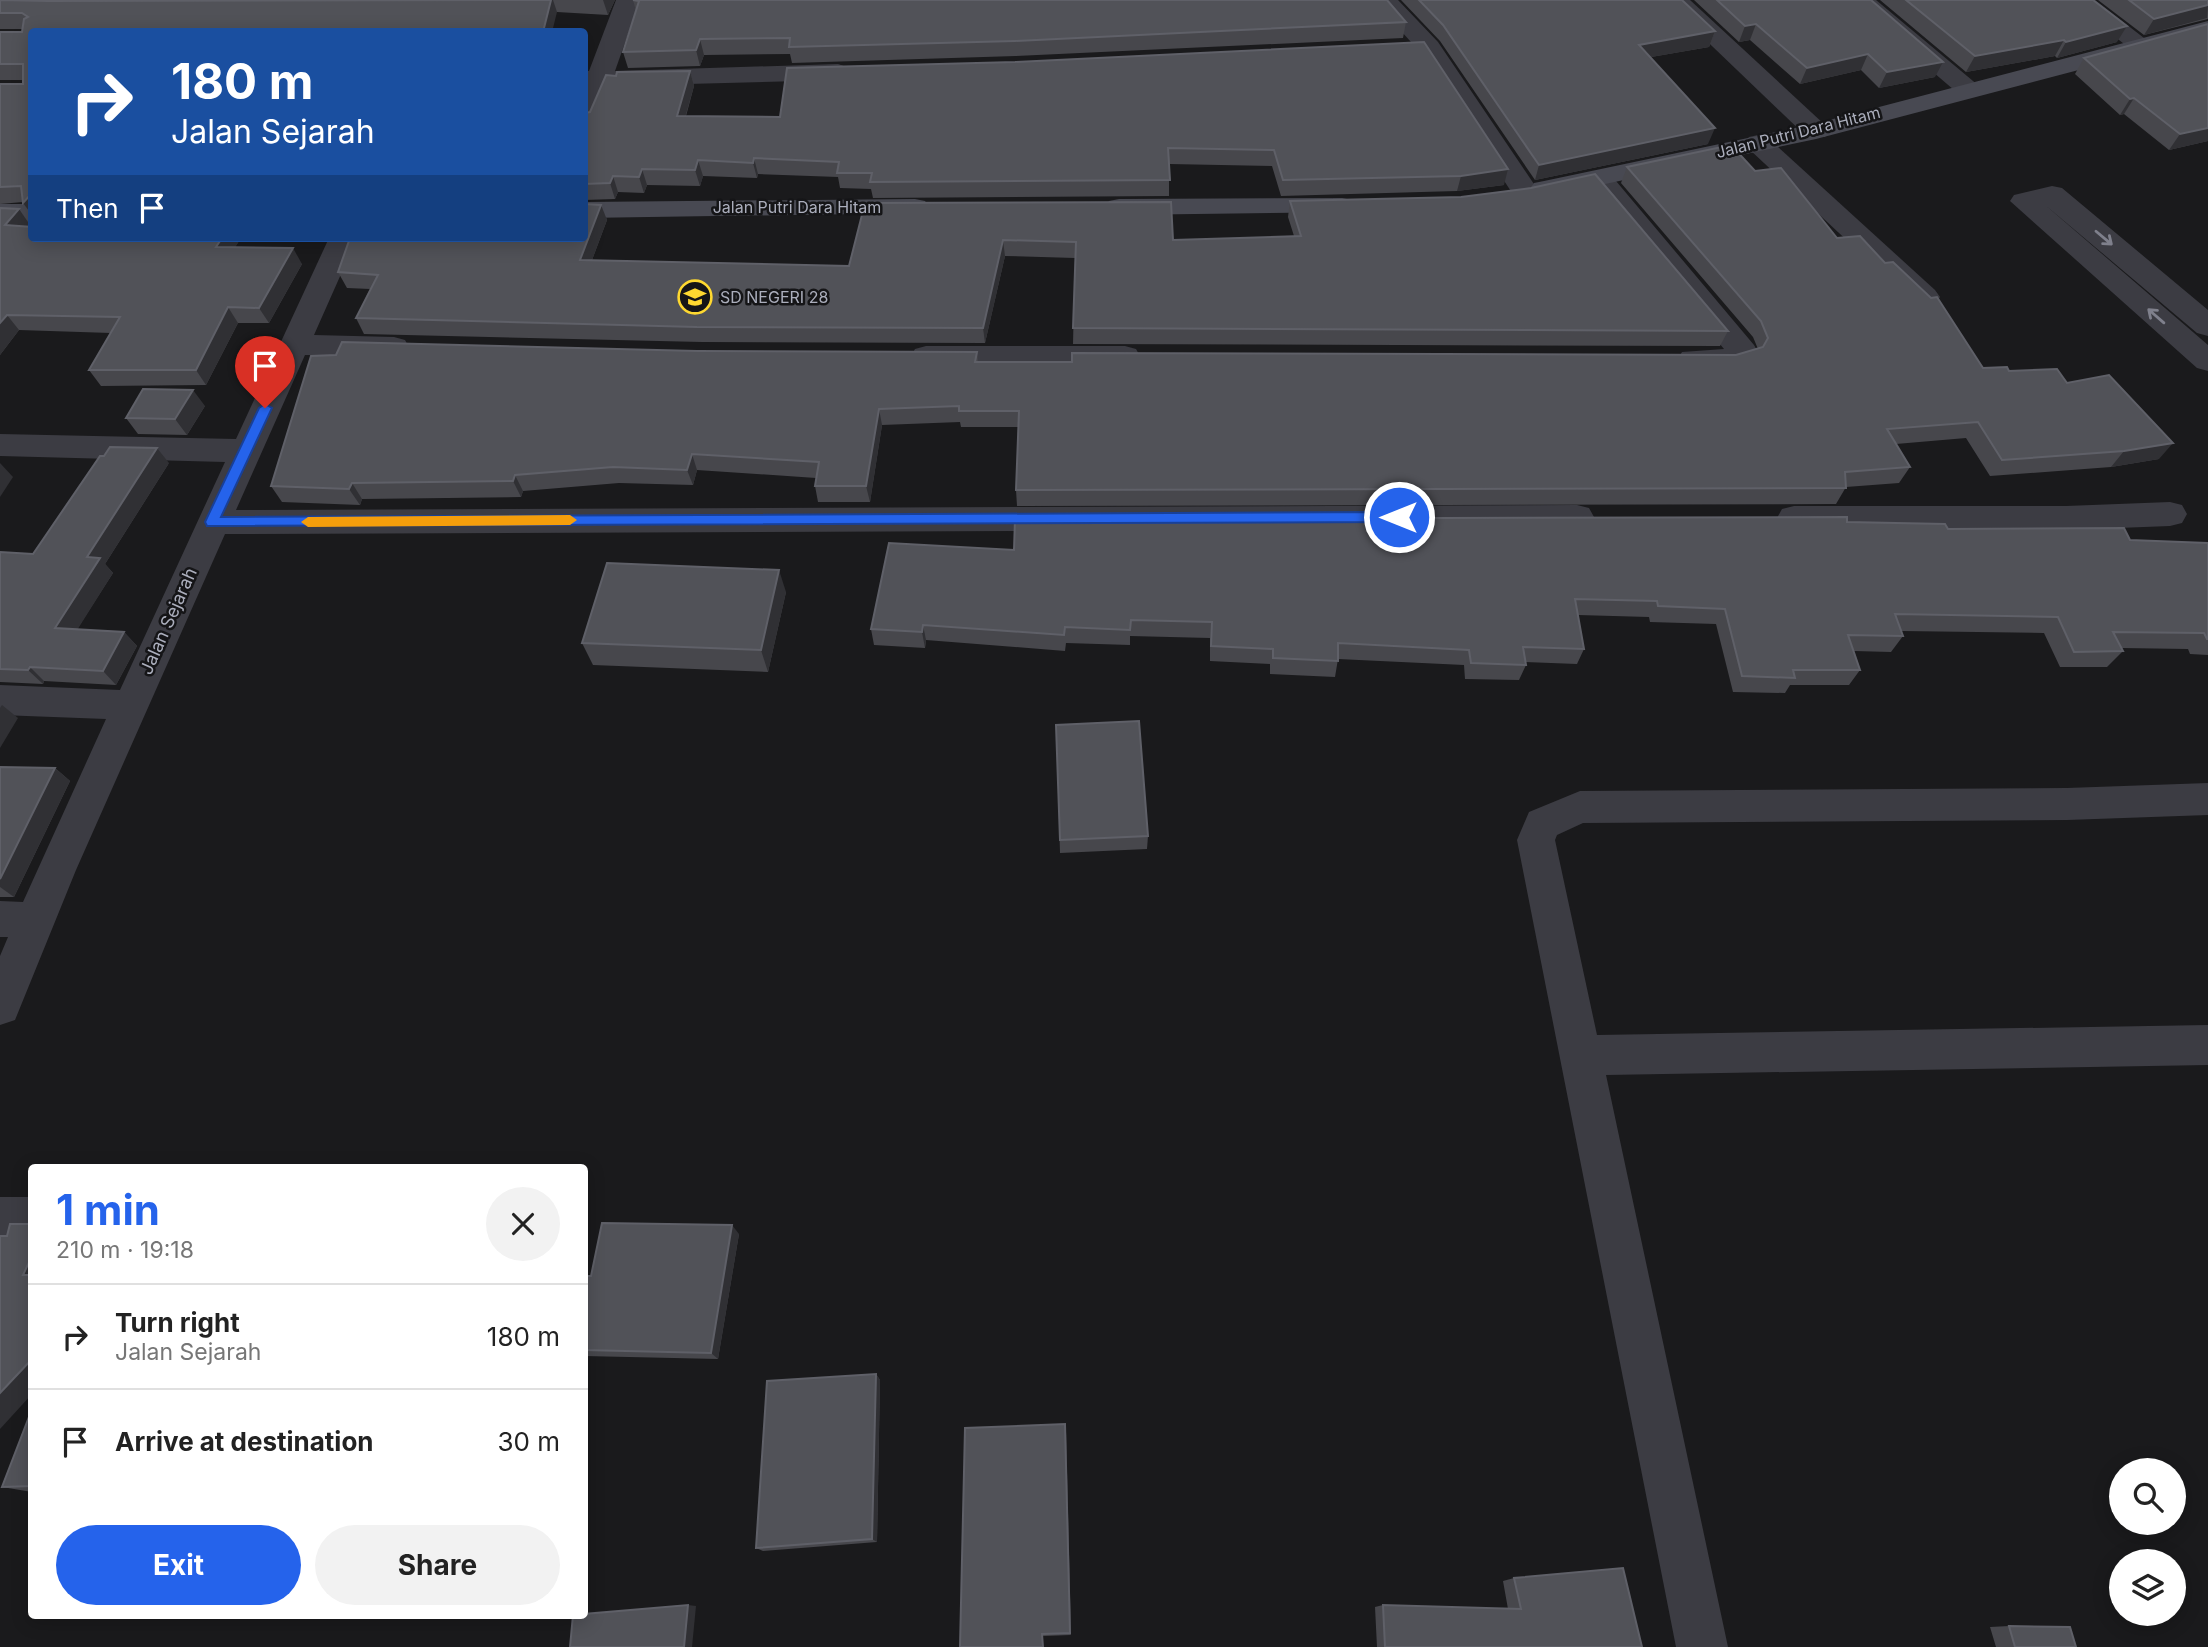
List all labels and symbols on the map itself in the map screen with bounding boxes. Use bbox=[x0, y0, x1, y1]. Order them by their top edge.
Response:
street label: Jalan Putri Dara Hitam bbox=[1714, 102, 1882, 162]
street label: Jalan Putri Dara Hitam bbox=[713, 197, 881, 217]
one-way arrow bbox=[2095, 230, 2113, 246]
school or university icon: SD NEGERI 28 bbox=[676, 278, 714, 316]
place label: SD NEGERI 28 bbox=[720, 287, 828, 307]
one-way arrow bbox=[2148, 308, 2166, 324]
pin bbox=[235, 336, 295, 408]
position arrow bbox=[1362, 480, 1436, 554]
street label: Jalan Sejarah bbox=[135, 564, 201, 678]

